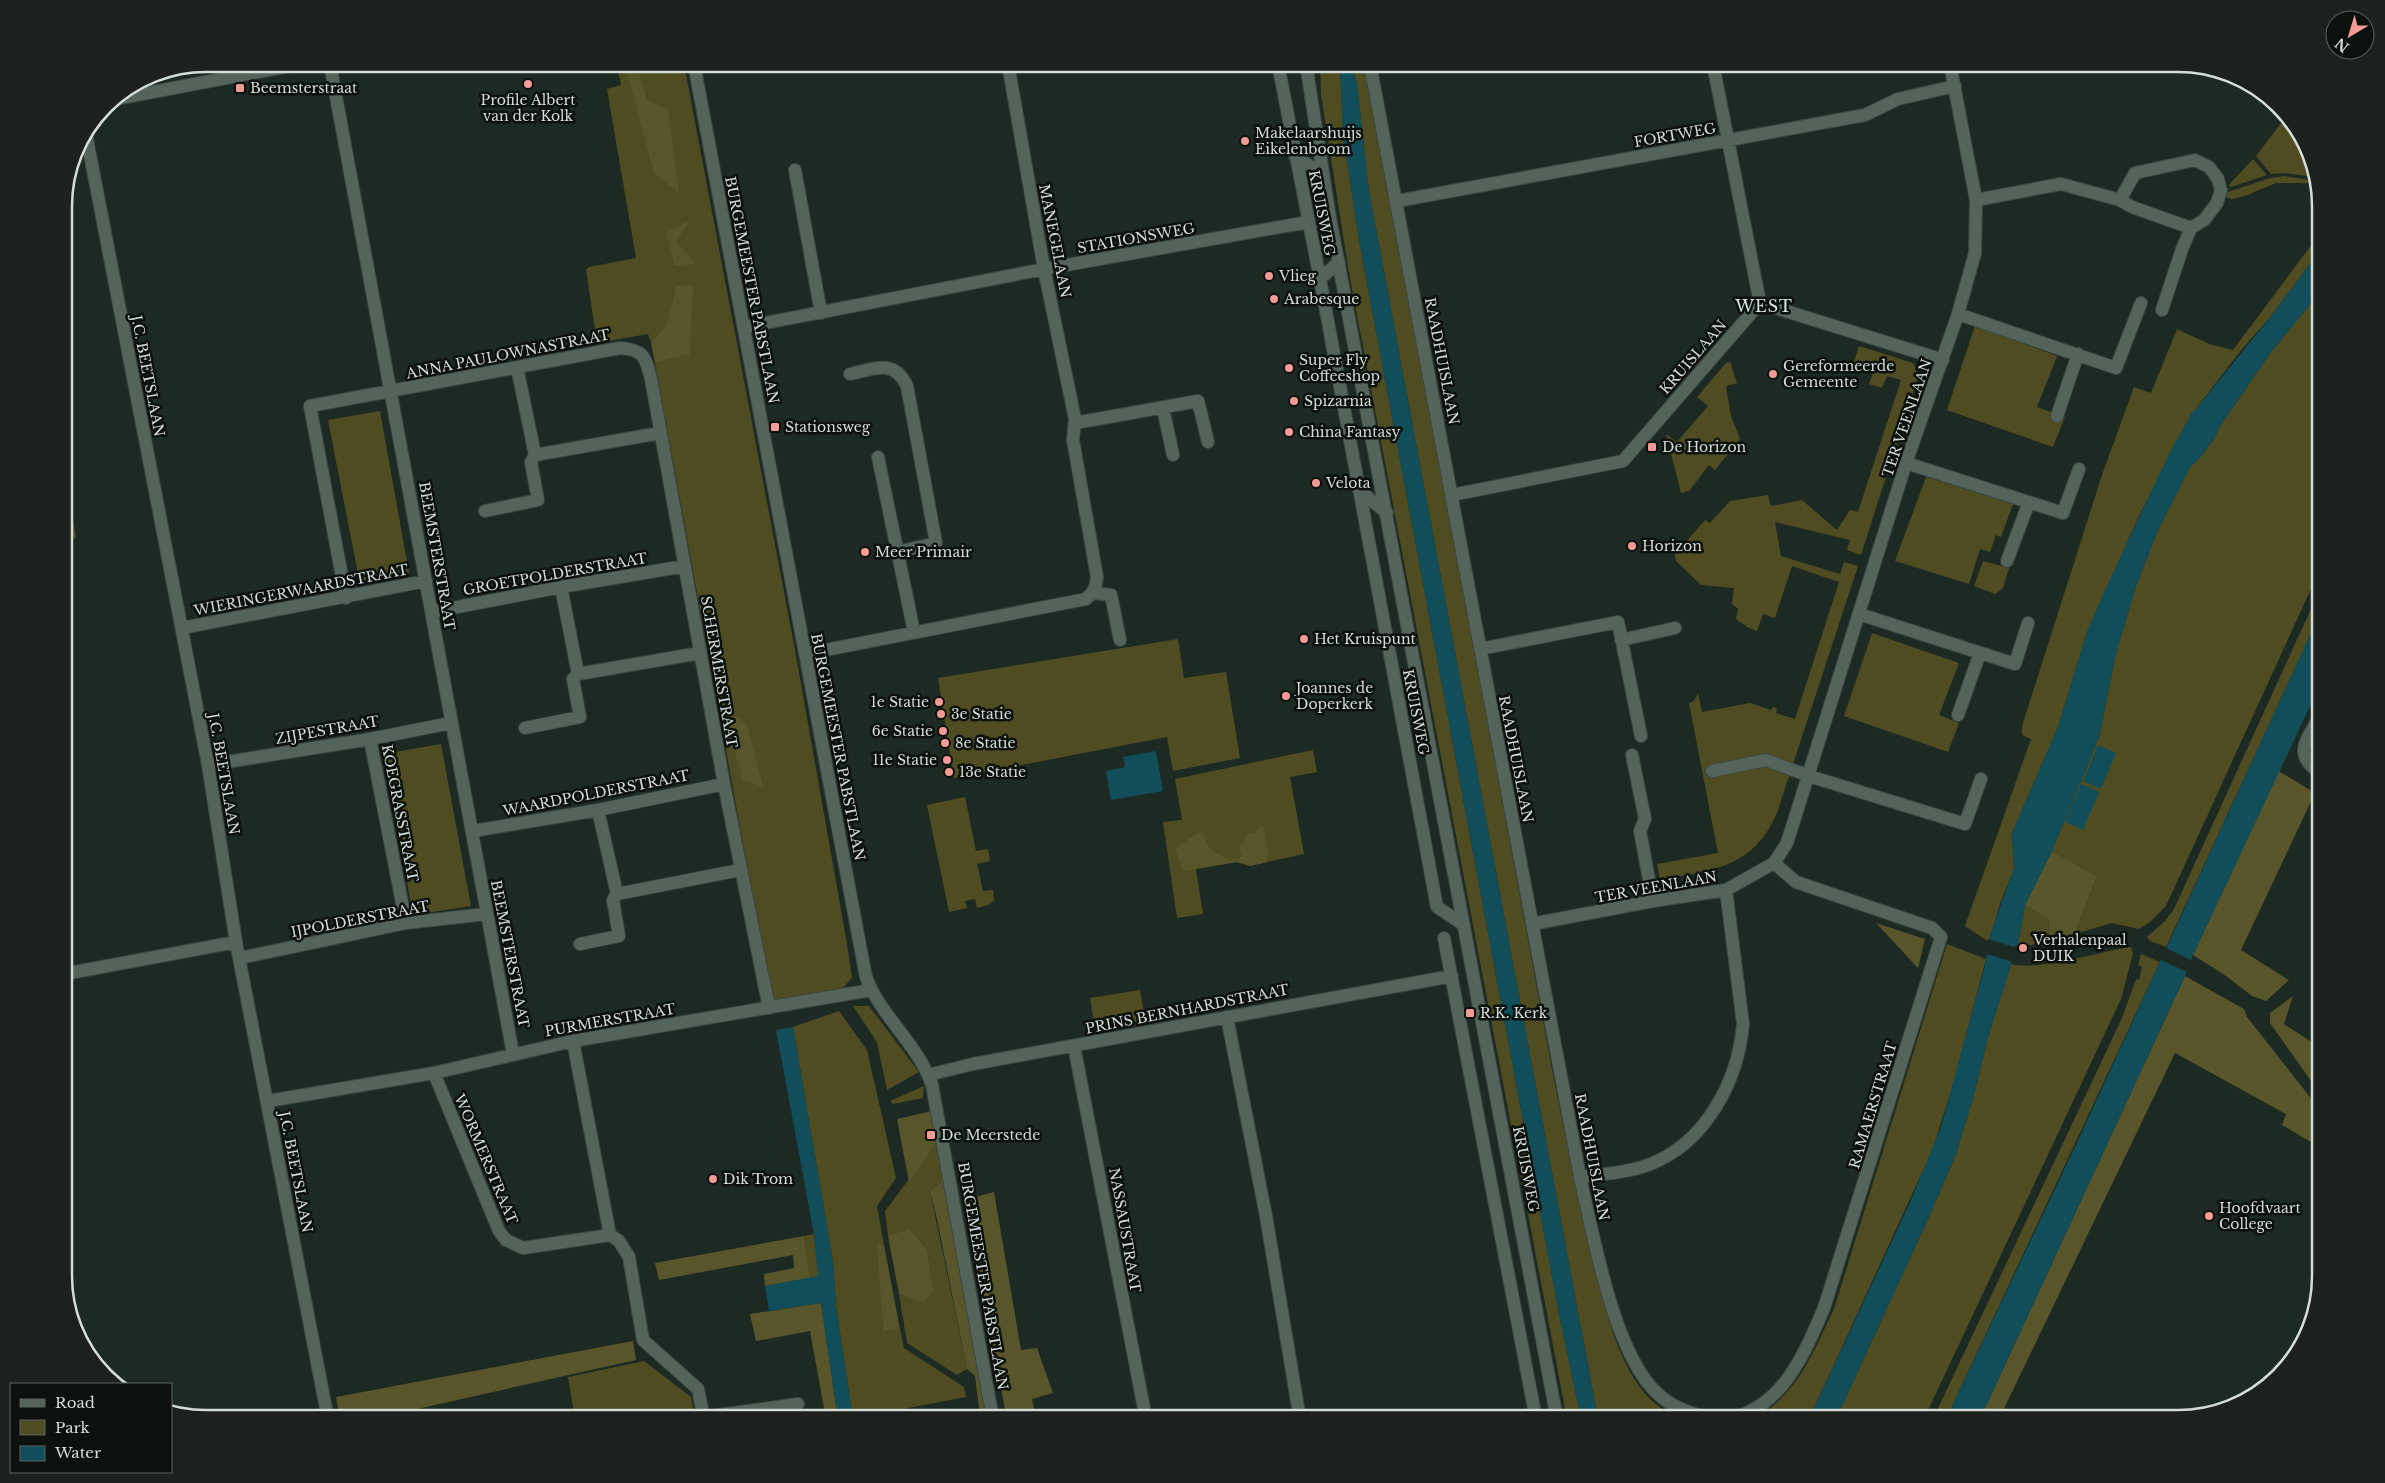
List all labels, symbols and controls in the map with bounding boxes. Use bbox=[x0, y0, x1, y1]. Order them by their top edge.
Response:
north arrow bbox=[2325, 10, 2375, 60]
text: N bbox=[2331, 34, 2353, 56]
marker: Profile Albert van der Kolk bbox=[522, 78, 534, 90]
place label: Beemsterstraat bbox=[250, 79, 358, 97]
marker: Beemsterstraat bbox=[234, 82, 246, 94]
place label: Profile Albert van der Kolk bbox=[481, 91, 576, 125]
street label: FORTWEG bbox=[1632, 119, 1718, 151]
place label: Makelaarshuijs Eikelenboom bbox=[1255, 124, 1362, 158]
marker: Makelaarshuijs Eikelenboom bbox=[1239, 135, 1251, 147]
street label: KRUISWEG bbox=[1305, 168, 1339, 258]
street label: BURGEMEESTER PABSTLAAN bbox=[721, 175, 783, 406]
street label: MANEGELAAN bbox=[1035, 183, 1075, 300]
street label: STATIONSWEG bbox=[1076, 219, 1196, 257]
place label: Vlieg bbox=[1278, 267, 1317, 285]
marker: Vlieg bbox=[1263, 270, 1275, 282]
place label: Arabesque bbox=[1283, 290, 1359, 308]
marker: Arabesque bbox=[1268, 293, 1280, 305]
street label: RAADHUISLAAN bbox=[1421, 296, 1463, 426]
district label: WEST bbox=[1734, 296, 1793, 316]
street label: J.C. BEETSLAAN bbox=[127, 312, 169, 439]
street label: KRUISLAAN bbox=[1656, 316, 1731, 398]
street label: ANNA PAULOWNASTRAAT bbox=[404, 325, 611, 383]
place label: Super Fly Coffeeshop bbox=[1299, 351, 1380, 385]
street label: TER VEENLAAN bbox=[1878, 356, 1936, 479]
place label: Gereformeerde Gemeente bbox=[1783, 357, 1894, 391]
marker: Super Fly Coffeeshop bbox=[1283, 362, 1295, 374]
marker: Gereformeerde Gemeente bbox=[1767, 368, 1779, 380]
place label: Spizarnia bbox=[1304, 392, 1372, 410]
marker: Spizarnia bbox=[1288, 395, 1300, 407]
place label: Stationsweg bbox=[785, 418, 871, 436]
marker: Stationsweg bbox=[769, 421, 781, 433]
place label: China Fantasy bbox=[1299, 423, 1400, 441]
marker: China Fantasy bbox=[1283, 426, 1295, 438]
place label: De Horizon bbox=[1662, 438, 1747, 456]
marker: De Horizon bbox=[1646, 441, 1658, 453]
place label: Velota bbox=[1325, 474, 1371, 492]
marker: Velota bbox=[1310, 477, 1322, 489]
street label: BEEMSTERSTRAAT bbox=[415, 480, 459, 632]
place label: Horizon bbox=[1642, 537, 1702, 555]
marker: Horizon bbox=[1626, 540, 1638, 552]
place label: Meer Primair bbox=[875, 543, 972, 561]
marker: Meer Primair bbox=[859, 546, 871, 558]
street label: GROETPOLDERSTRAAT bbox=[461, 549, 649, 599]
street label: WIERINGERWAARDSTRAAT bbox=[191, 560, 410, 620]
street label: SCHERMERSTRAAT bbox=[697, 595, 741, 749]
place label: Het Kruispunt bbox=[1314, 630, 1417, 648]
street label: BURGEMEESTER PABSTLAAN bbox=[807, 632, 869, 863]
marker: Het Kruispunt bbox=[1298, 633, 1310, 645]
street label: KRUISWEG bbox=[1399, 667, 1433, 757]
place label: Joannes de Doperkerk bbox=[1294, 679, 1374, 713]
marker: Joannes de Doperkerk bbox=[1280, 690, 1292, 702]
place label: 1e Statie bbox=[871, 693, 929, 711]
street label: RAADHUISLAAN bbox=[1495, 694, 1537, 824]
marker: 1e Statie bbox=[933, 696, 945, 708]
place label: 3e Statie bbox=[951, 705, 1012, 723]
marker: 3e Statie bbox=[935, 708, 947, 720]
street label: J.C. BEETSLAAN bbox=[204, 710, 244, 837]
street label: ZIJPESTRAAT bbox=[274, 712, 380, 748]
place label: 6e Statie bbox=[872, 722, 933, 740]
marker: 6e Statie bbox=[937, 725, 949, 737]
place label: 8e Statie bbox=[955, 734, 1016, 752]
marker: 8e Statie bbox=[939, 737, 951, 749]
street label: KOEGRASSTRAAT bbox=[378, 743, 422, 883]
place label: 11e Statie bbox=[872, 751, 937, 769]
marker: 11e Statie bbox=[941, 754, 953, 766]
place label: 13e Statie bbox=[959, 763, 1026, 781]
street label: WAARDPOLDERSTRAAT bbox=[500, 766, 691, 820]
marker: 13e Statie bbox=[943, 766, 955, 778]
street label: TER VEENLAAN bbox=[1593, 867, 1719, 907]
street label: BEEMSTERSTRAAT bbox=[487, 878, 533, 1030]
street label: IJPOLDERSTRAAT bbox=[289, 897, 431, 941]
place label: Verhalenpaal DUIK bbox=[2032, 931, 2127, 965]
marker: Verhalenpaal DUIK bbox=[2017, 942, 2029, 954]
street label: PRINS BERNHARDSTRAAT bbox=[1084, 980, 1290, 1038]
street label: PURMERSTRAAT bbox=[543, 1000, 677, 1040]
place label: R.K. Kerk bbox=[1480, 1004, 1548, 1022]
marker: R.K. Kerk bbox=[1464, 1007, 1476, 1019]
street label: RAMAERSTRAAT bbox=[1845, 1039, 1901, 1171]
street label: WORMERSTRAAT bbox=[450, 1090, 522, 1227]
street label: RAADHUISLAAN bbox=[1571, 1092, 1613, 1222]
street label: J.C. BEETSLAAN bbox=[275, 1108, 317, 1235]
street label: KRUISWEG bbox=[1509, 1124, 1543, 1214]
place label: De Meerstede bbox=[941, 1126, 1040, 1144]
marker: De Meerstede bbox=[925, 1129, 937, 1141]
street label: BURGEMEESTER PABSTLAAN bbox=[954, 1161, 1012, 1392]
street label: NASSAUSTRAAT bbox=[1105, 1166, 1145, 1294]
place label: Dik Trom bbox=[723, 1170, 793, 1188]
marker: Dik Trom bbox=[707, 1173, 719, 1185]
place label: Hoofdvaart College bbox=[2219, 1199, 2301, 1233]
marker: Hoofdvaart College bbox=[2203, 1210, 2215, 1222]
legend bbox=[10, 1383, 172, 1473]
text: Road bbox=[55, 1393, 95, 1412]
text: Park bbox=[55, 1418, 91, 1437]
text: Water bbox=[54, 1443, 102, 1462]

